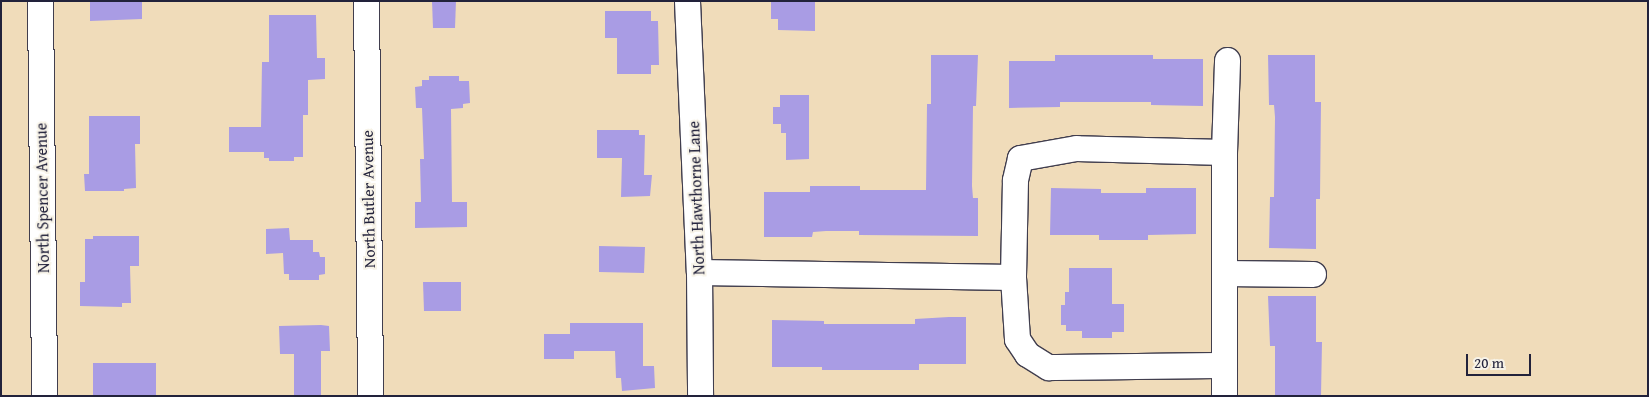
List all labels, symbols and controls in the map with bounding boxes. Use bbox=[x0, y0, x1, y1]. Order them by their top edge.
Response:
street label: North Hawthorne Lane bbox=[684, 121, 708, 275]
street label: North Spencer Avenue bbox=[31, 123, 53, 273]
street label: North Butler Avenue bbox=[357, 130, 379, 268]
scale bar bbox=[1469, 344, 1534, 376]
text: 20 m bbox=[1474, 352, 1504, 373]

